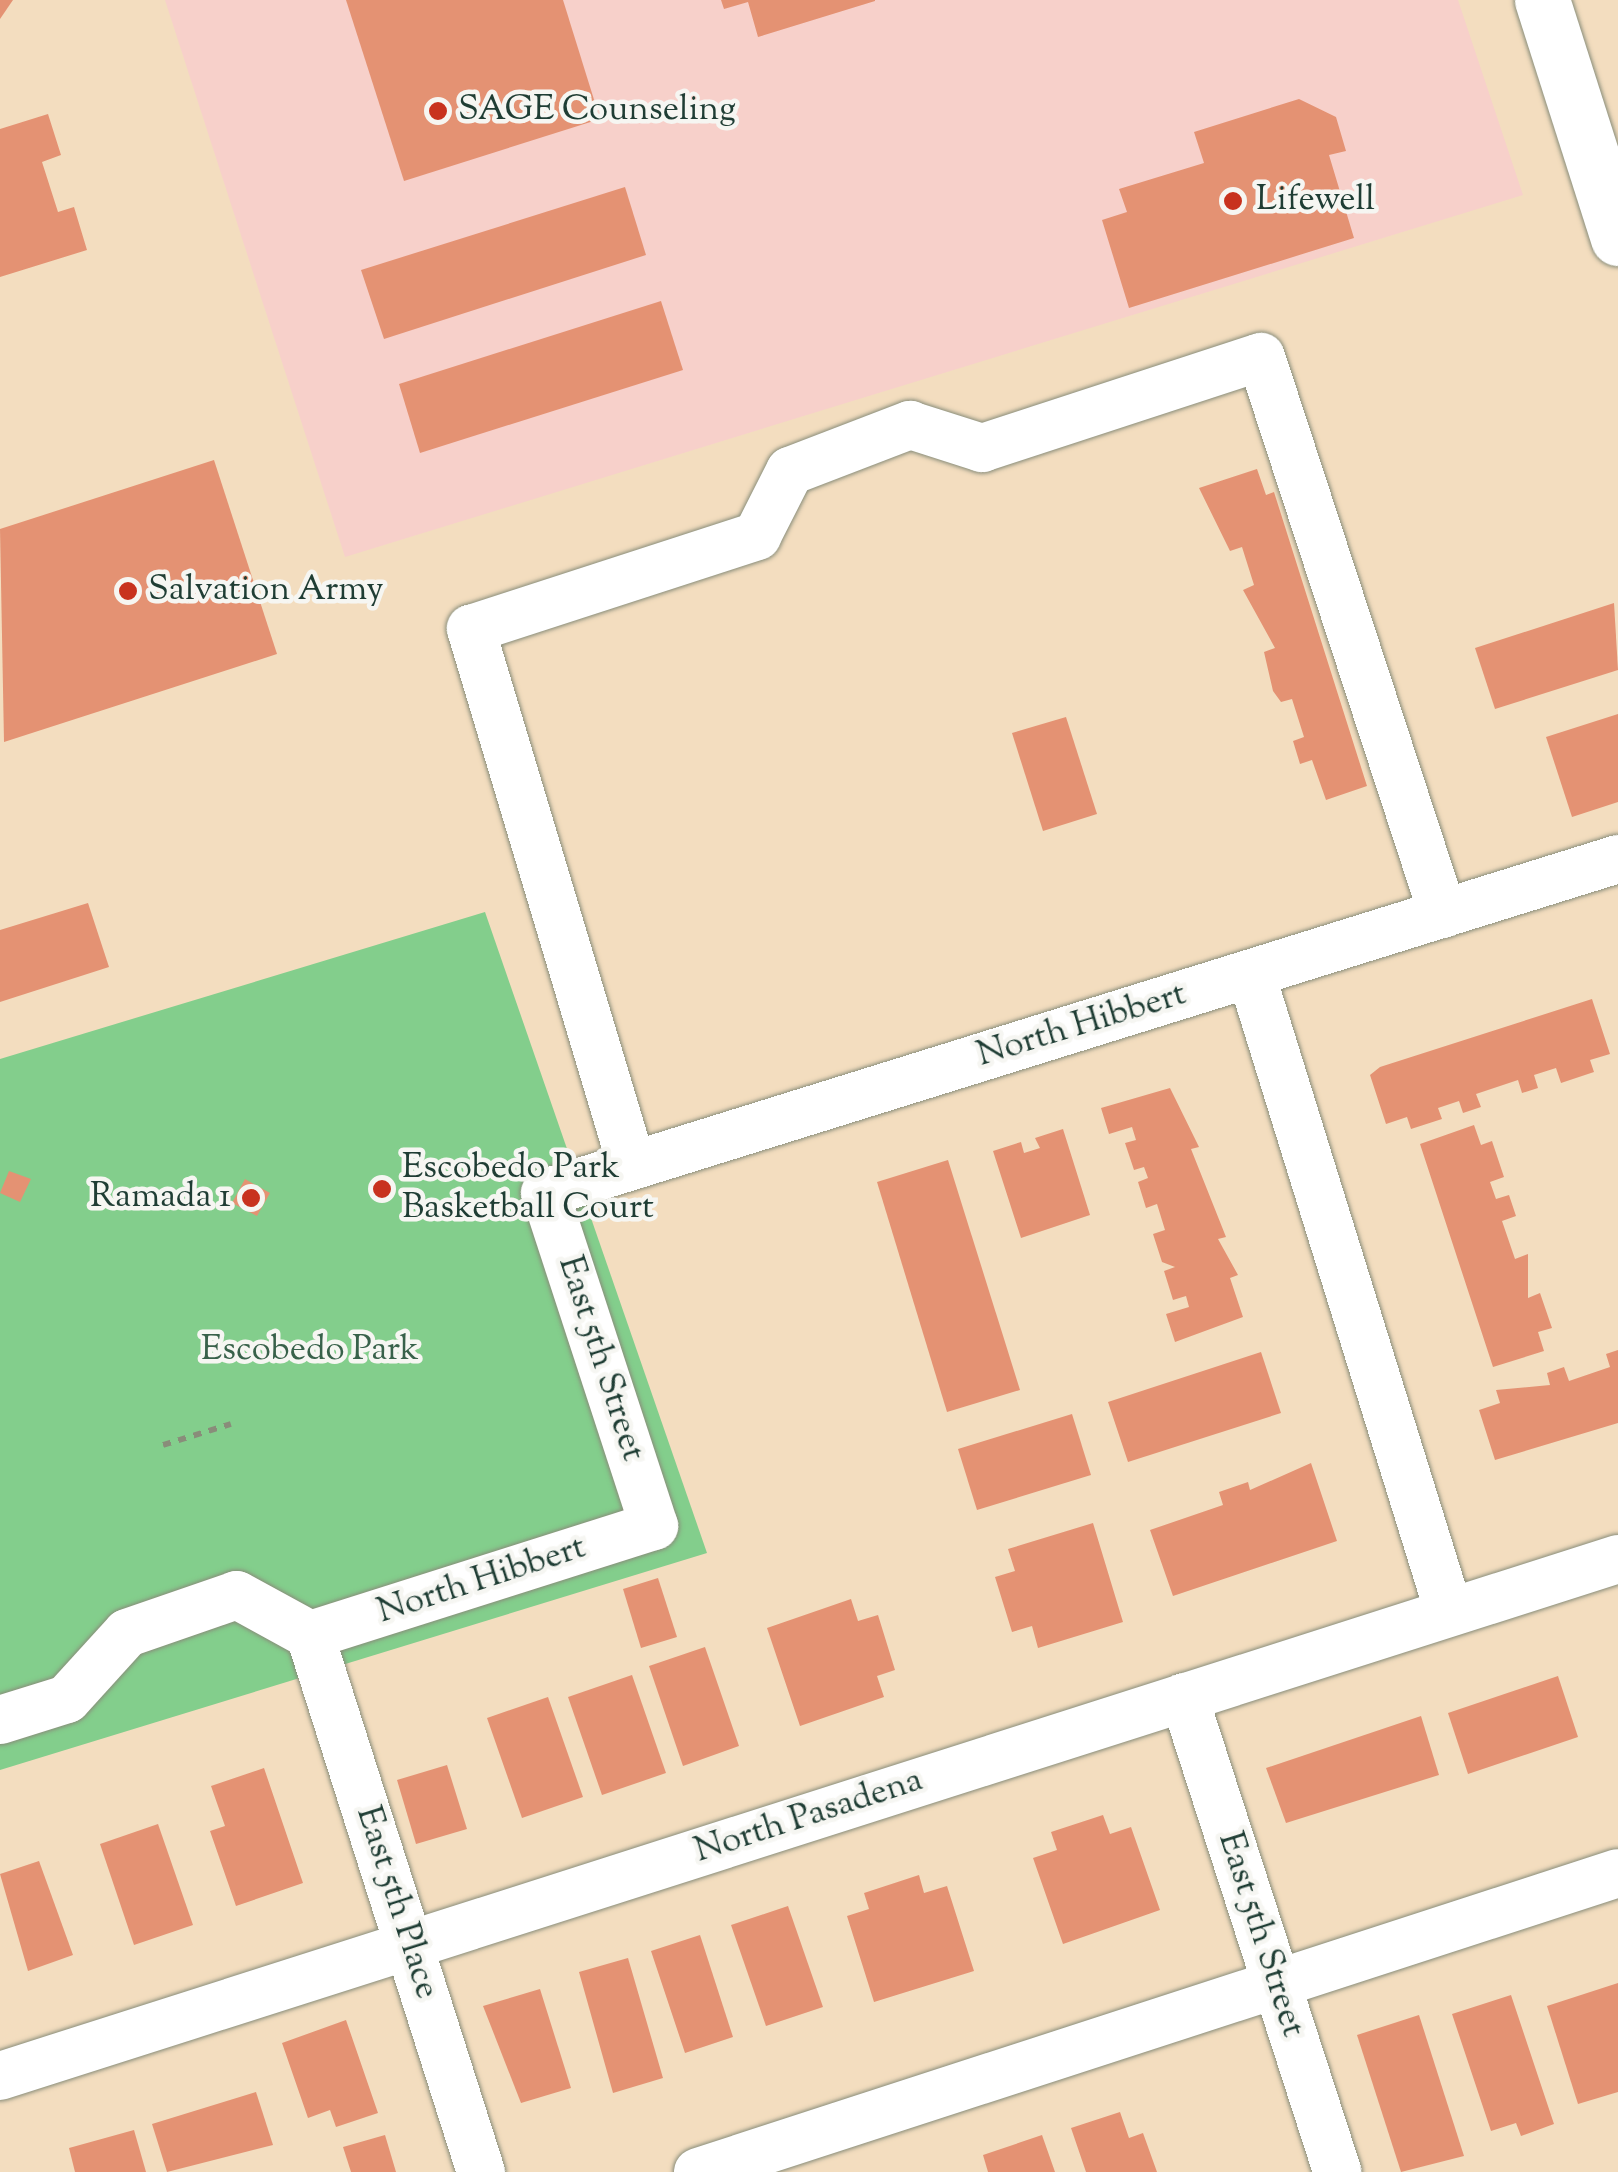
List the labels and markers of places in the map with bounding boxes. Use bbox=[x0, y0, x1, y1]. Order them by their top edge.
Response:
place label: SAGE Counseling bbox=[458, 90, 736, 132]
marker: SAGE Counseling bbox=[427, 100, 449, 122]
place label: Lifewell bbox=[1256, 180, 1375, 222]
marker: Lifewell bbox=[1220, 188, 1246, 214]
place label: Salvation Army bbox=[148, 570, 384, 612]
marker: Salvation Army bbox=[117, 580, 139, 602]
place label: Escobedo Park Basketball Court bbox=[402, 1148, 654, 1230]
place label: Ramada 1 bbox=[90, 1177, 231, 1219]
marker: Escobedo Park Basketball Court bbox=[371, 1178, 393, 1200]
marker: Ramada 1 bbox=[240, 1187, 262, 1209]

